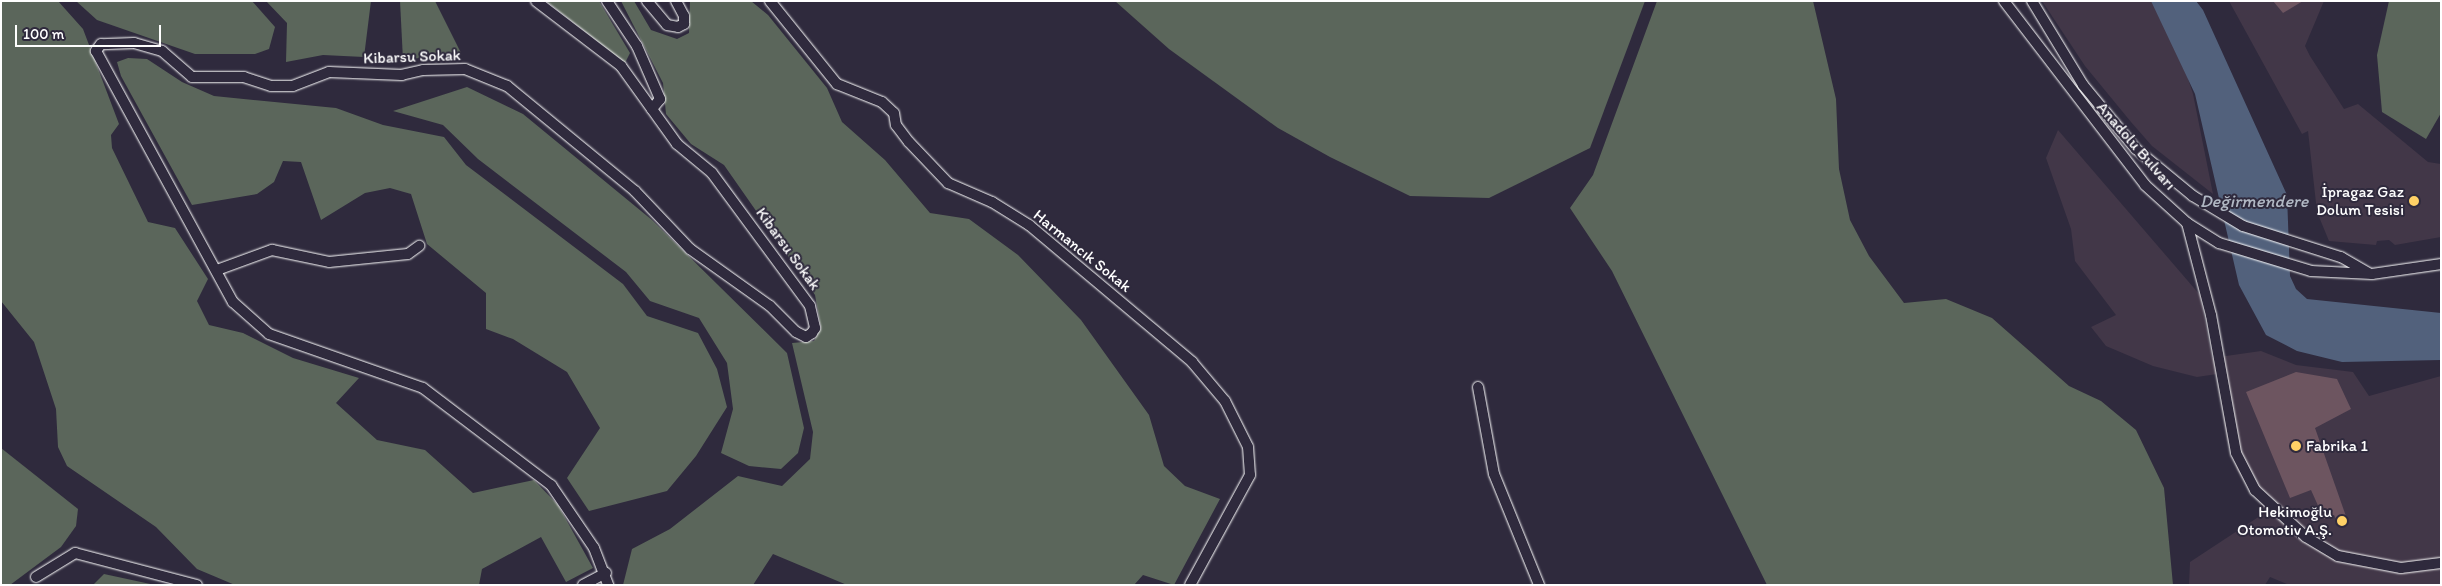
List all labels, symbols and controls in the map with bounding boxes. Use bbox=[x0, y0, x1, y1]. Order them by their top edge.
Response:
scale bar bbox=[18, 15, 164, 47]
text: 100 m bbox=[23, 25, 64, 43]
street label: Kibarsu Sokak bbox=[363, 46, 461, 68]
street label: Anadolu Bulvarı bbox=[2092, 98, 2180, 194]
place label: İpragaz Gaz Dolum Tesisi bbox=[2318, 182, 2404, 220]
water label: Değirmendere bbox=[2200, 190, 2308, 212]
marker: İpragaz Gaz Dolum Tesisi bbox=[2408, 195, 2420, 207]
street label: Kibarsu Sokak bbox=[752, 204, 824, 294]
street label: Harmancık Sokak bbox=[1029, 206, 1135, 296]
place label: Fabrika 1 bbox=[2306, 436, 2368, 456]
marker: Fabrika 1 bbox=[2290, 440, 2302, 452]
place label: Hekimoğlu Otomotiv A.Ş. bbox=[2237, 502, 2332, 540]
marker: Hekimoğlu Otomotiv A.Ş. bbox=[2336, 515, 2348, 527]

